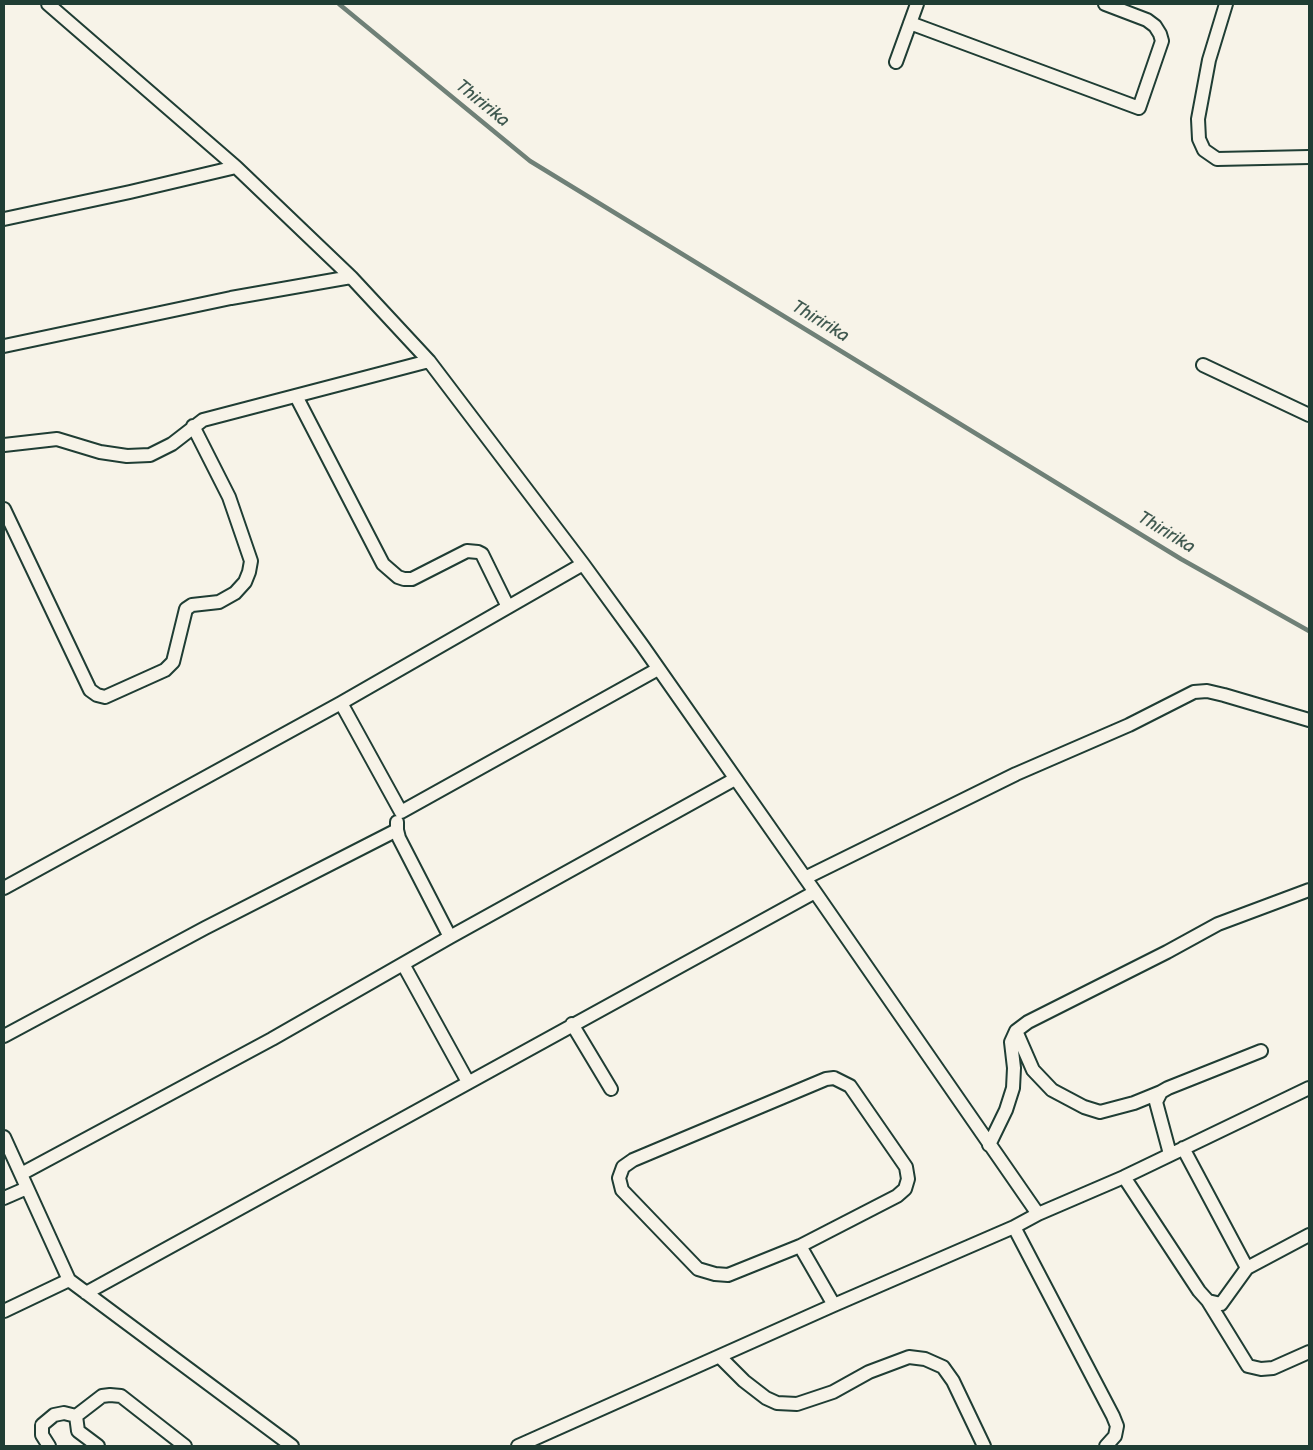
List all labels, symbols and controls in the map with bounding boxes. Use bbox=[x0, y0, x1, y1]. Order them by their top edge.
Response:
water label: Thiririka bbox=[451, 76, 513, 132]
water label: Thiririka bbox=[787, 296, 853, 348]
water label: Thiririka bbox=[1133, 507, 1199, 559]

